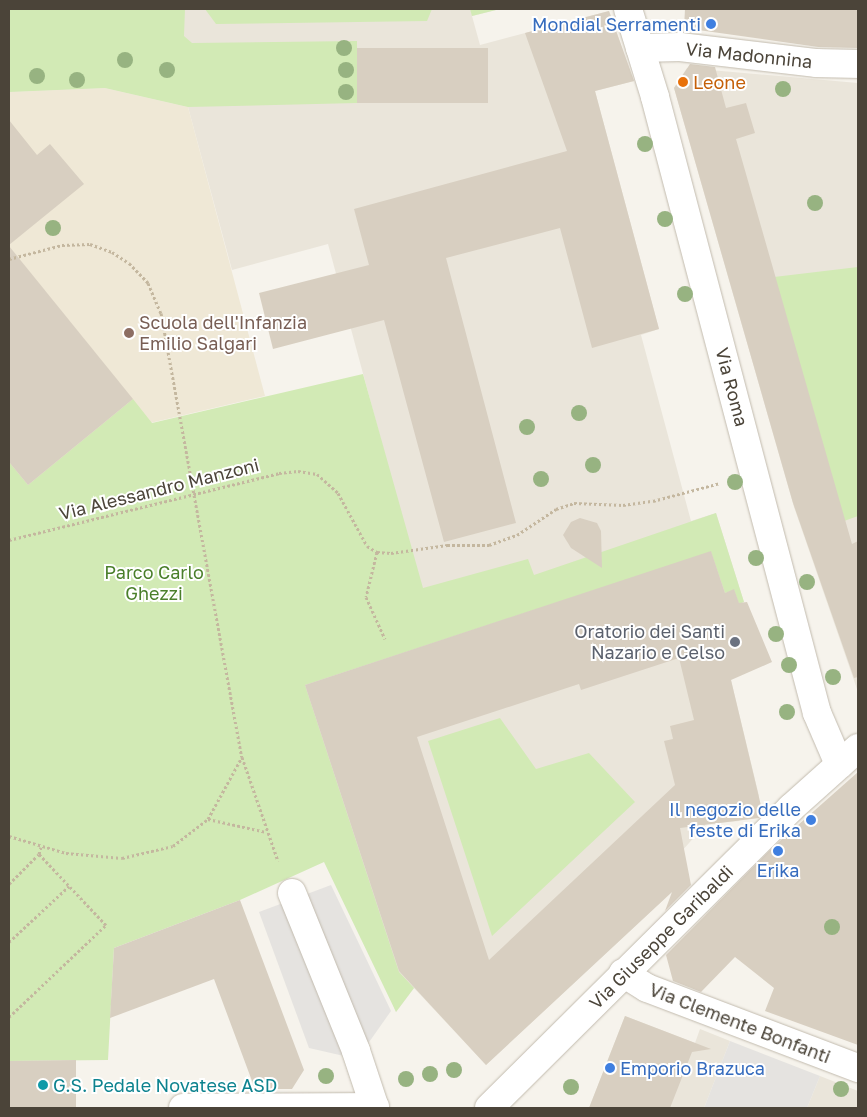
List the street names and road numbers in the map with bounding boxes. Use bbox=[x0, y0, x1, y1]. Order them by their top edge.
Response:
street label: Via Madonnina bbox=[685, 38, 813, 72]
street label: Via Roma bbox=[711, 345, 753, 429]
street label: Via Alessandro Manzoni bbox=[57, 454, 261, 524]
street label: Via Giuseppe Garibaldi bbox=[585, 861, 737, 1013]
street label: Via Clemente Bonfanti bbox=[646, 978, 834, 1068]

